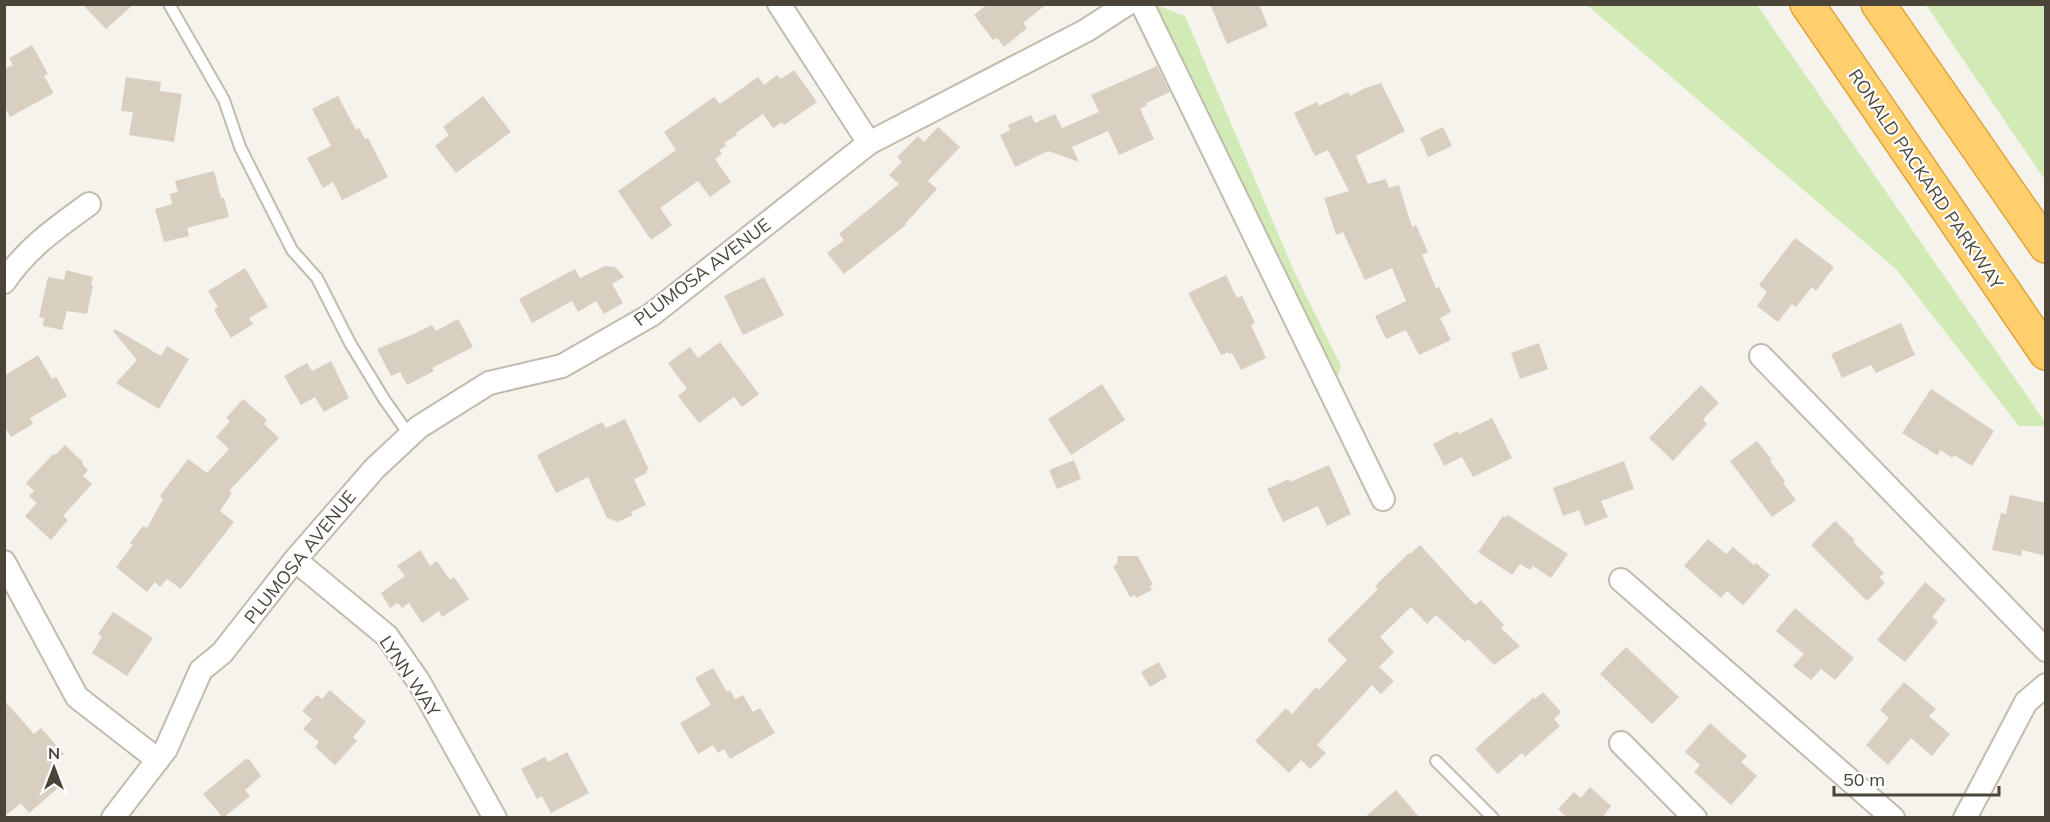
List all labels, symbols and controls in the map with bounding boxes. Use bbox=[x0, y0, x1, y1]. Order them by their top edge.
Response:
street label: RONALD PACKARD PARKWAY bbox=[1844, 65, 2009, 294]
street label: PLUMOSA AVENUE bbox=[629, 213, 775, 331]
street label: PLUMOSA AVENUE bbox=[239, 486, 361, 628]
street label: LYNN WAY bbox=[375, 631, 446, 722]
north arrow bbox=[24, 738, 84, 798]
text: N bbox=[48, 743, 60, 763]
scale bar bbox=[1834, 759, 1999, 797]
text: 50 m bbox=[1843, 768, 1885, 791]

